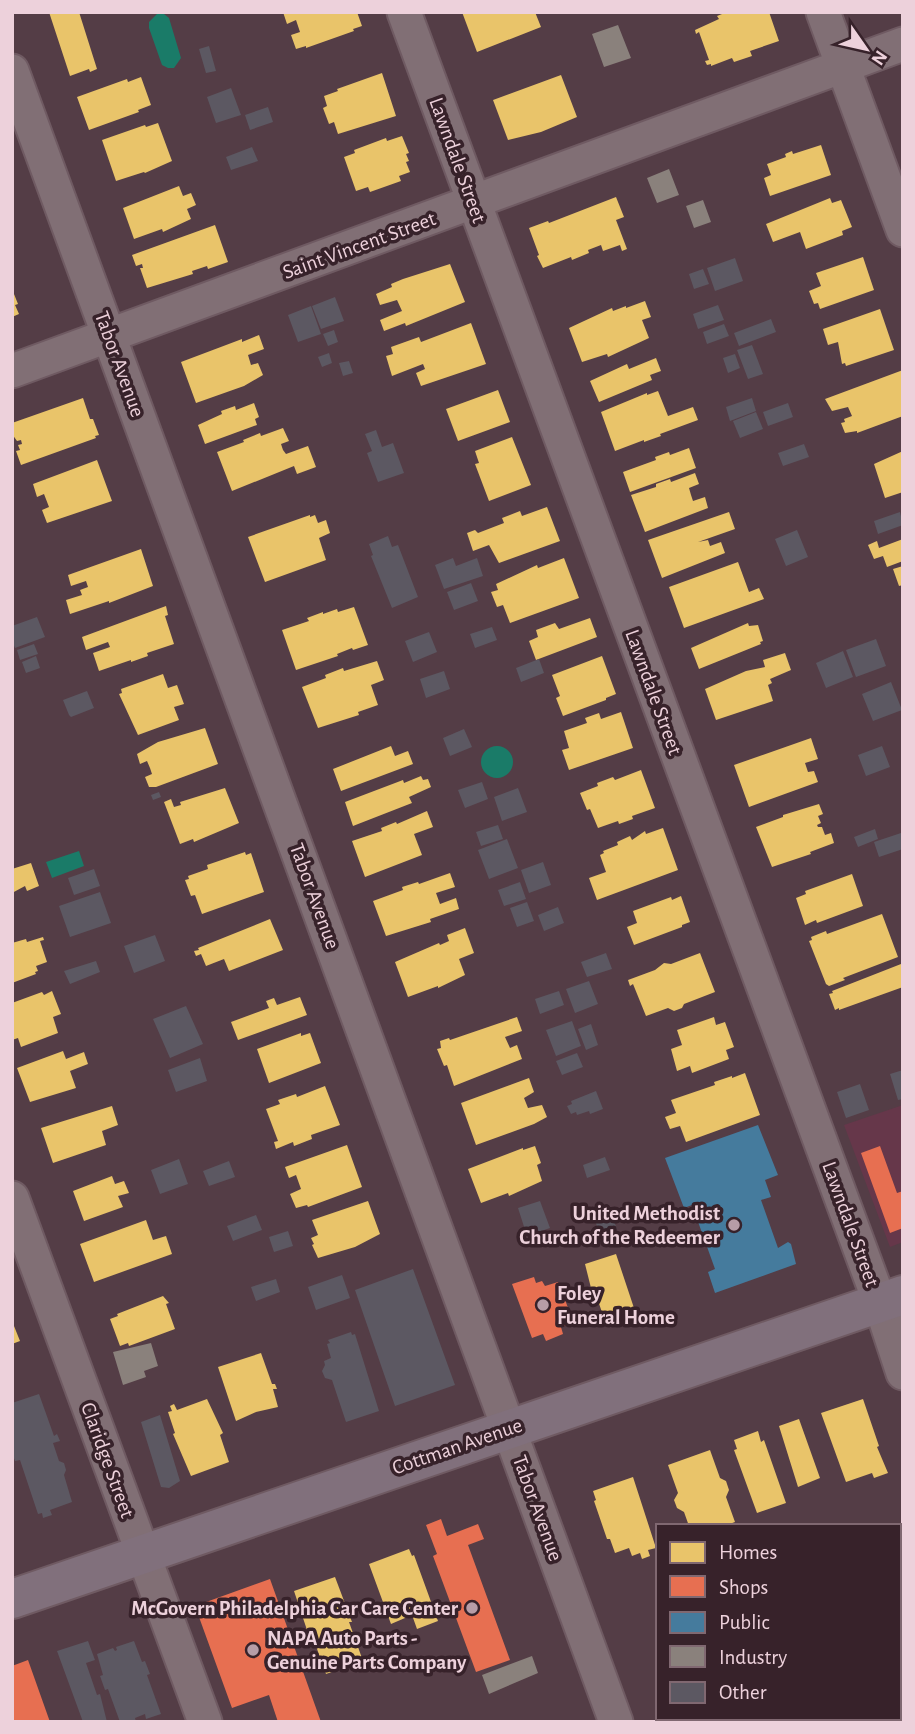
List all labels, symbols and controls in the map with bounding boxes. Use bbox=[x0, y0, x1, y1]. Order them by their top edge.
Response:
north arrow bbox=[831, 14, 901, 84]
text: N bbox=[867, 47, 890, 68]
street label: Lawndale Street bbox=[425, 95, 490, 226]
street label: Saint Vincent Street bbox=[280, 208, 439, 283]
street label: Tabor Avenue bbox=[91, 308, 148, 420]
street label: Lawndale Street bbox=[621, 627, 686, 758]
street label: Tabor Avenue bbox=[286, 840, 343, 952]
street label: Lawndale Street bbox=[818, 1159, 883, 1290]
place label: United Methodist Church of the Redeemer bbox=[519, 1203, 721, 1248]
marker: United Methodist Church of the Redeemer bbox=[726, 1217, 742, 1233]
place label: Foley Funeral Home bbox=[557, 1283, 675, 1328]
marker: Foley Funeral Home bbox=[535, 1297, 551, 1313]
street label: Claridge Street bbox=[77, 1400, 138, 1521]
street label: Cottman Avenue bbox=[389, 1414, 525, 1479]
street label: Tabor Avenue bbox=[509, 1452, 566, 1564]
legend bbox=[656, 1524, 901, 1720]
text: Homes bbox=[719, 1542, 777, 1563]
text: Shops bbox=[719, 1577, 768, 1598]
place label: McGovern Philadelphia Car Care Center bbox=[131, 1598, 459, 1619]
marker: McGovern Philadelphia Car Care Center bbox=[464, 1600, 480, 1616]
text: Public bbox=[719, 1612, 769, 1633]
place label: NAPA Auto Parts - Genuine Parts Company bbox=[267, 1628, 467, 1673]
marker: NAPA Auto Parts - Genuine Parts Company bbox=[245, 1642, 261, 1658]
text: Industry bbox=[719, 1647, 787, 1668]
text: Other bbox=[719, 1682, 767, 1703]

